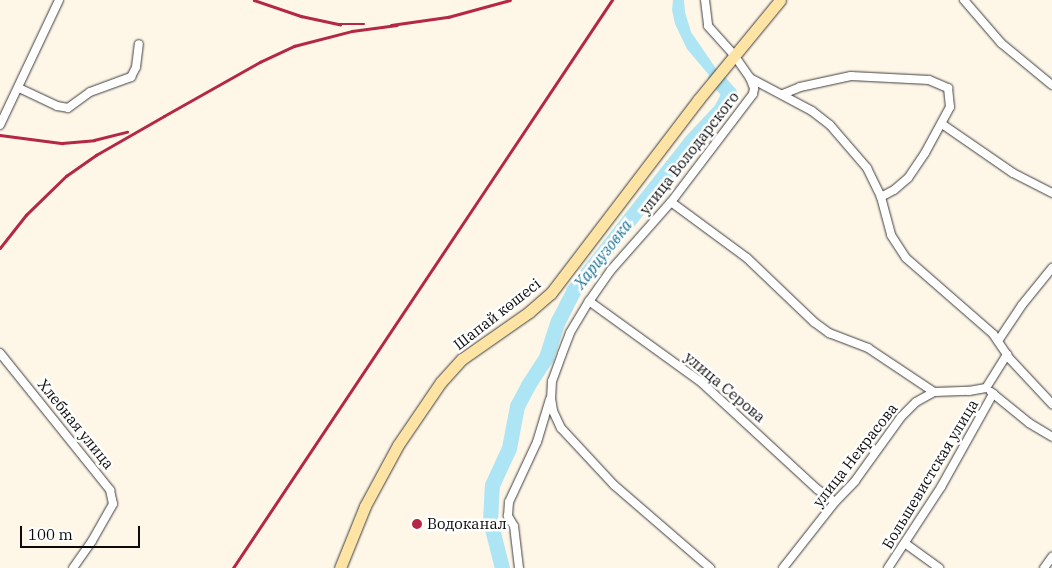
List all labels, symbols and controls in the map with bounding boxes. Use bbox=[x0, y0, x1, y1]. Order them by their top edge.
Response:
street label: улица Володарского bbox=[635, 88, 743, 218]
water label: Хариузовка bbox=[570, 216, 636, 292]
street label: Шапай көшесі bbox=[450, 274, 544, 354]
street label: улица Серова bbox=[681, 348, 769, 426]
street label: Хлебная улица bbox=[34, 375, 118, 473]
street label: Большевистская улица bbox=[878, 396, 982, 552]
street label: улица Некрасова bbox=[809, 400, 901, 510]
place label: Водоканал bbox=[427, 515, 507, 533]
scale bar bbox=[22, 516, 142, 548]
marker: Водоканал bbox=[411, 518, 423, 530]
text: 100 m bbox=[28, 525, 73, 544]

